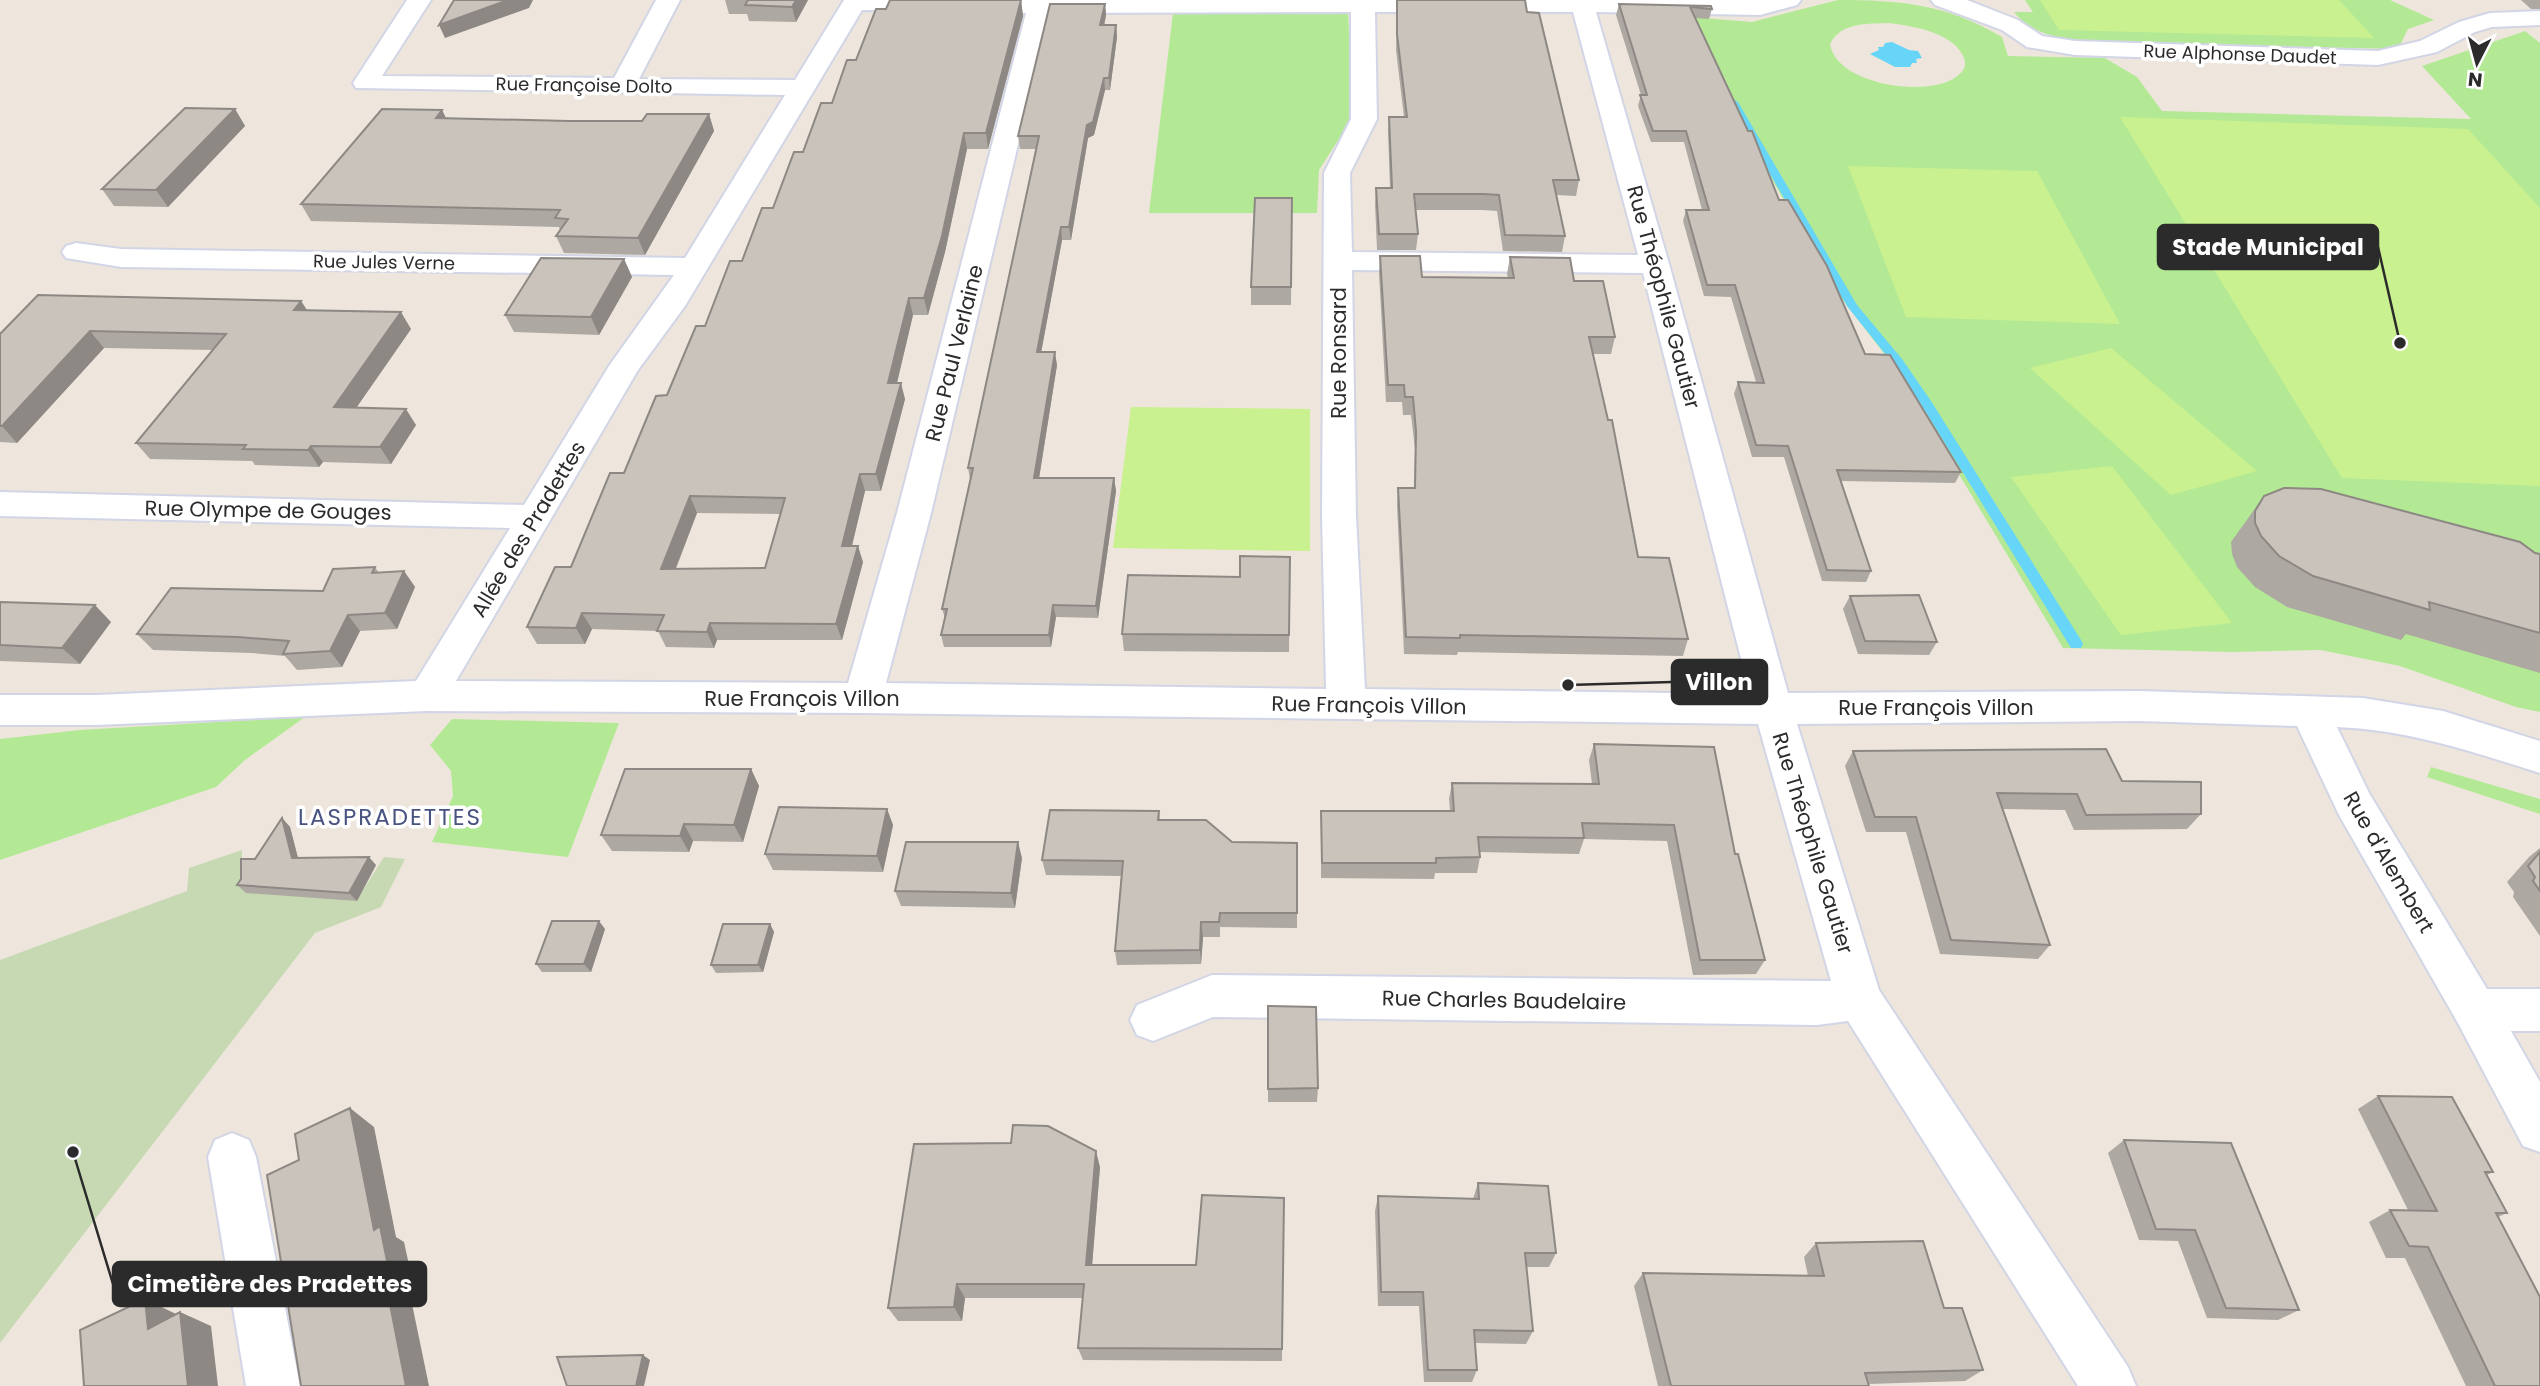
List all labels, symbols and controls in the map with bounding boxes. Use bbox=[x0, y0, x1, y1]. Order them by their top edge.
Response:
north arrow bbox=[2442, 28, 2512, 98]
street label: Rue Alphonse Daudet bbox=[2143, 38, 2337, 70]
text: N bbox=[2467, 65, 2484, 94]
street label: Rue Françoise Dolto bbox=[495, 71, 673, 99]
street label: Rue Théophile Gautier bbox=[1620, 182, 1708, 412]
callout: Stade Municipal bbox=[2158, 225, 2378, 269]
text: Stade Municipal bbox=[2172, 231, 2364, 263]
street label: Rue Jules Verne bbox=[313, 248, 455, 276]
street label: Rue Paul Verlaine bbox=[918, 261, 990, 445]
street label: Rue Ronsard bbox=[1324, 287, 1353, 419]
street label: Allée des Pradettes bbox=[464, 436, 592, 622]
street label: Rue Olympe de Gouges bbox=[144, 493, 392, 527]
callout: Villon bbox=[1672, 660, 1767, 704]
text: Villon bbox=[1685, 666, 1753, 698]
street label: Rue François Villon bbox=[704, 684, 900, 713]
street label: Rue François Villon bbox=[1271, 689, 1467, 721]
street label: Rue François Villon bbox=[1838, 693, 2034, 722]
street label: Rue Théophile Gautier bbox=[1765, 729, 1861, 958]
street label: Rue d'Alembert bbox=[2337, 786, 2441, 938]
district label: LASPRADETTES bbox=[298, 801, 482, 833]
street label: Rue Charles Baudelaire bbox=[1382, 983, 1626, 1017]
callout: Cimetière des Pradettes bbox=[113, 1262, 426, 1306]
text: Cimetière des Pradettes bbox=[128, 1268, 412, 1300]

